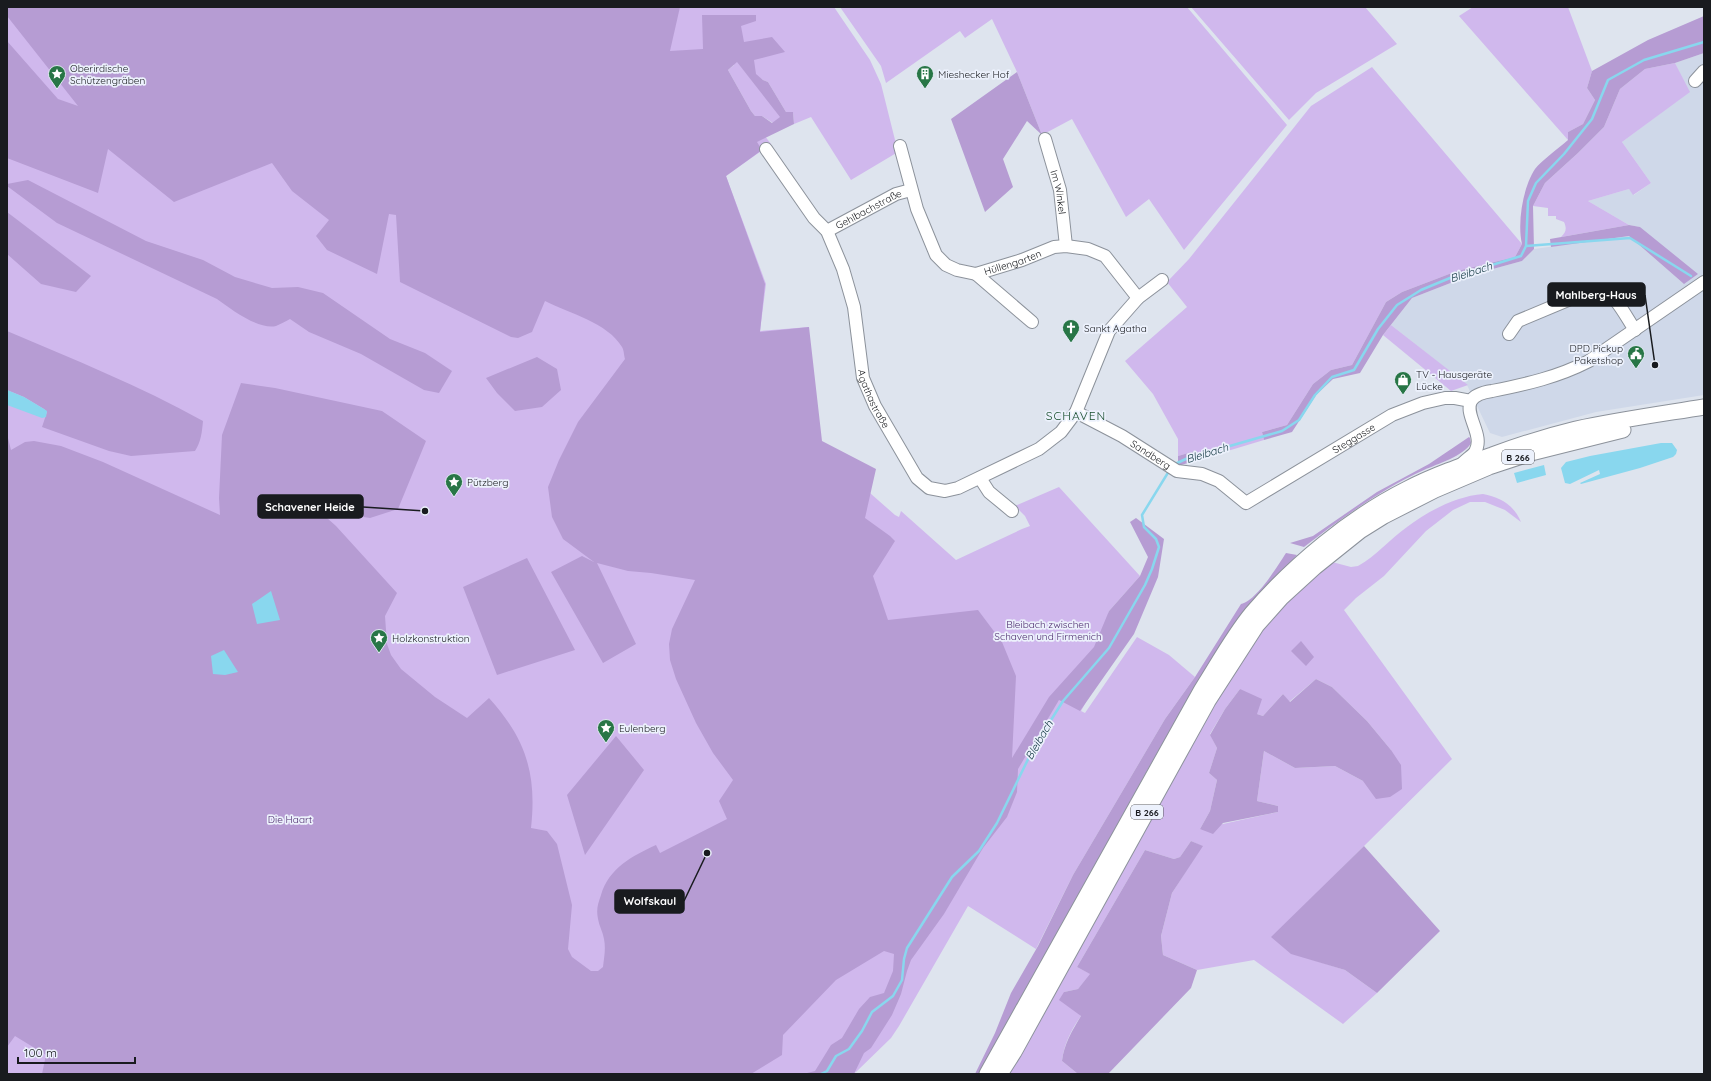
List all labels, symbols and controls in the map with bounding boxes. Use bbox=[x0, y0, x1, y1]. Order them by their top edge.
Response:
place label: Oberirdische Schützengräben bbox=[70, 62, 145, 87]
place icon: Oberirdische Schützengräben bbox=[47, 64, 67, 89]
building icon: Mieshecker Hof bbox=[915, 64, 935, 89]
place label: Mieshecker Hof bbox=[938, 68, 1010, 81]
street label: Im Winkel bbox=[1048, 168, 1069, 215]
street label: Gehlbachstraße bbox=[833, 186, 903, 232]
street label: Hüllengarten bbox=[982, 246, 1043, 278]
water label: Bleibach bbox=[1448, 258, 1495, 285]
callout: Mahlberg-Haus bbox=[1548, 283, 1645, 306]
text: Mahlberg-Haus bbox=[1555, 288, 1637, 302]
church icon: Sankt Agatha bbox=[1061, 318, 1081, 343]
place label: Sankt Agatha bbox=[1084, 322, 1147, 335]
place label: DPD Pickup Paketshop bbox=[1570, 342, 1623, 367]
public building icon: DPD Pickup Paketshop bbox=[1626, 344, 1646, 369]
place label: TV - Hausgeräte Lücke bbox=[1416, 368, 1493, 393]
street label: Agathastraße bbox=[855, 369, 893, 431]
shop icon: TV - Hausgeräte Lücke bbox=[1393, 370, 1413, 395]
district label: SCHAVEN bbox=[1046, 408, 1106, 423]
street label: Steggasse bbox=[1330, 420, 1378, 456]
street label: Sandberg bbox=[1128, 437, 1173, 472]
water label: Bleibach bbox=[1184, 440, 1231, 466]
road number: B 266 bbox=[1502, 450, 1534, 464]
place icon: Pützberg bbox=[444, 472, 464, 497]
place label: Pützberg bbox=[467, 476, 508, 489]
callout: Schavener Heide bbox=[258, 495, 363, 518]
text: Schavener Heide bbox=[265, 500, 355, 514]
park label: Bleibach zwischen Schaven und Firmenich bbox=[994, 618, 1102, 643]
place icon: Holzkonstruktion bbox=[369, 628, 389, 653]
place label: Holzkonstruktion bbox=[392, 632, 470, 645]
water label: Bleibach bbox=[1022, 717, 1056, 762]
place icon: Eulenberg bbox=[596, 718, 616, 743]
place label: Eulenberg bbox=[619, 722, 666, 735]
road number: B 266 bbox=[1131, 805, 1163, 819]
park label: Die Haart bbox=[268, 813, 313, 826]
callout: Wolfskaul bbox=[615, 890, 684, 913]
text: Wolfskaul bbox=[624, 894, 676, 908]
scale bar bbox=[18, 1039, 135, 1065]
text: 100 m bbox=[24, 1045, 57, 1060]

